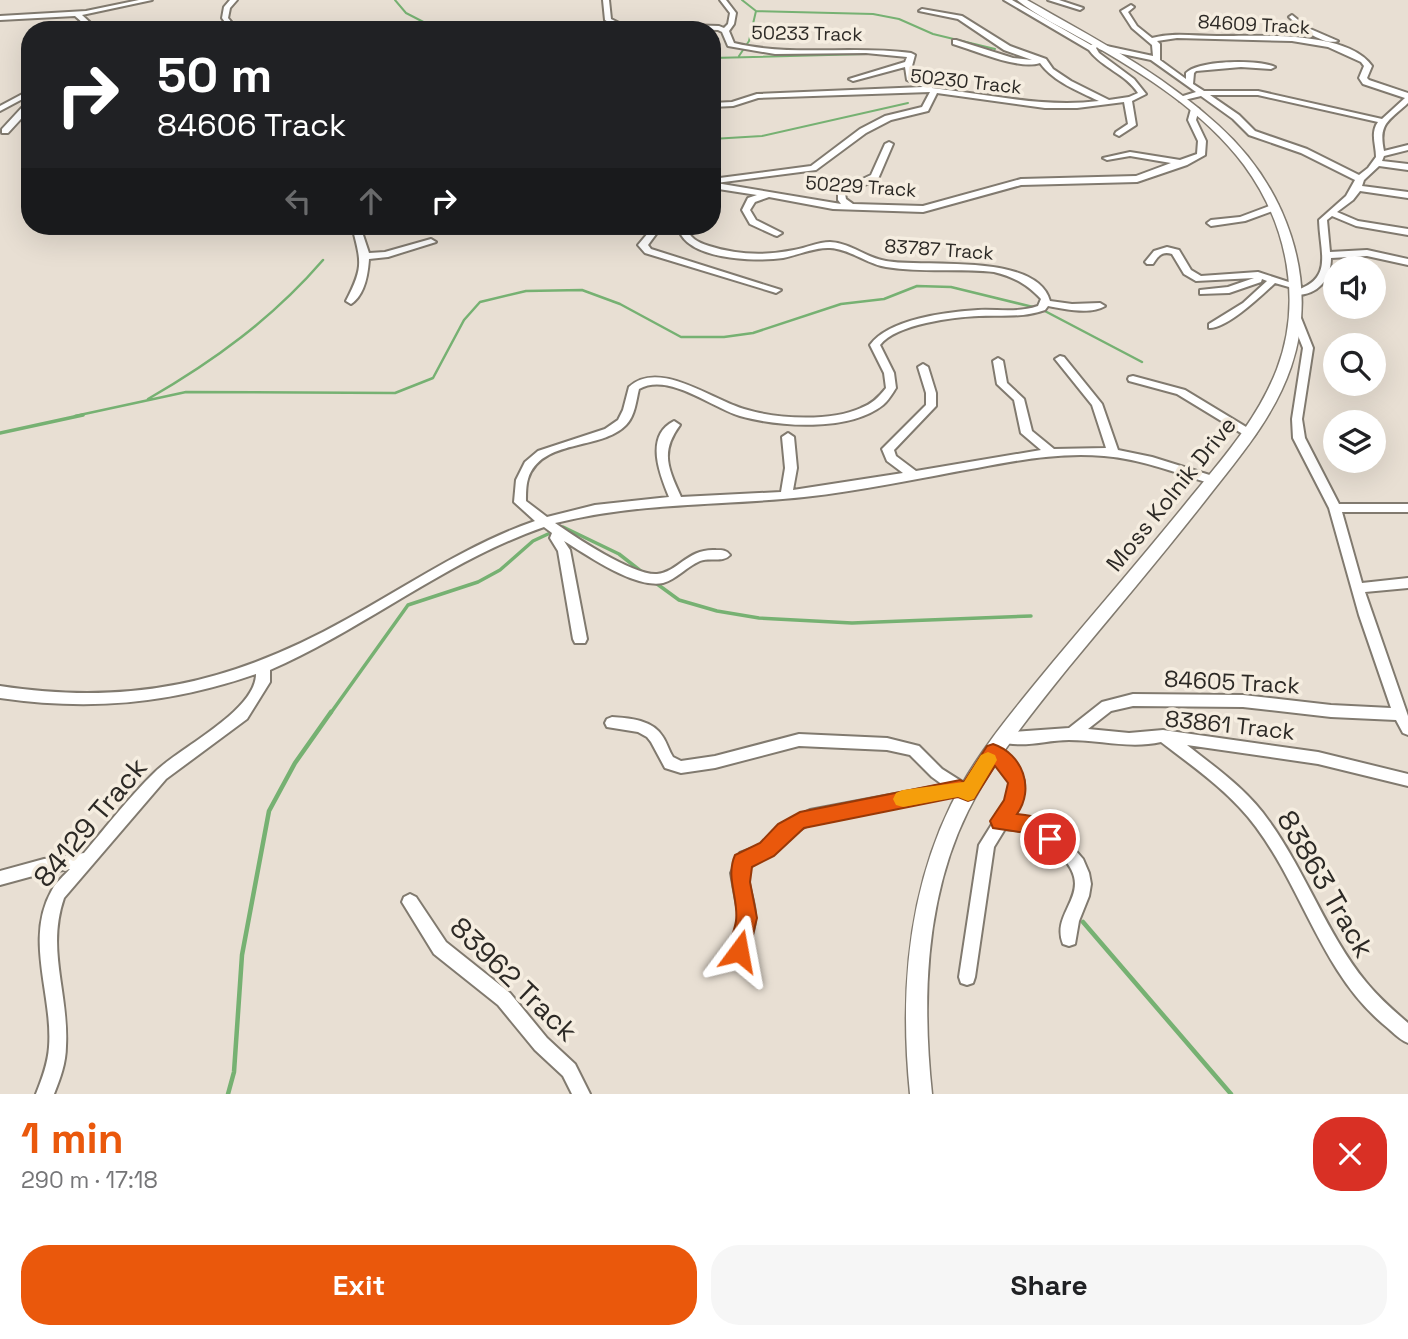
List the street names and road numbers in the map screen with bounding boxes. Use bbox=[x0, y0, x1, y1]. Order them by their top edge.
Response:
street label: 84609 Track bbox=[1197, 9, 1311, 40]
street label: 50233 Track bbox=[751, 20, 863, 47]
street label: 50230 Track bbox=[909, 63, 1023, 100]
street label: 50229 Track bbox=[805, 170, 917, 203]
street label: 83787 Track bbox=[883, 233, 994, 266]
street label: Moss Kolnik Drive bbox=[1099, 410, 1243, 578]
street label: 84605 Track bbox=[1163, 663, 1301, 701]
street label: 83861 Track bbox=[1163, 703, 1297, 747]
street label: 84129 Track bbox=[25, 750, 155, 894]
street label: 83863 Track bbox=[1269, 804, 1383, 964]
street label: 83962 Track bbox=[443, 909, 585, 1049]

